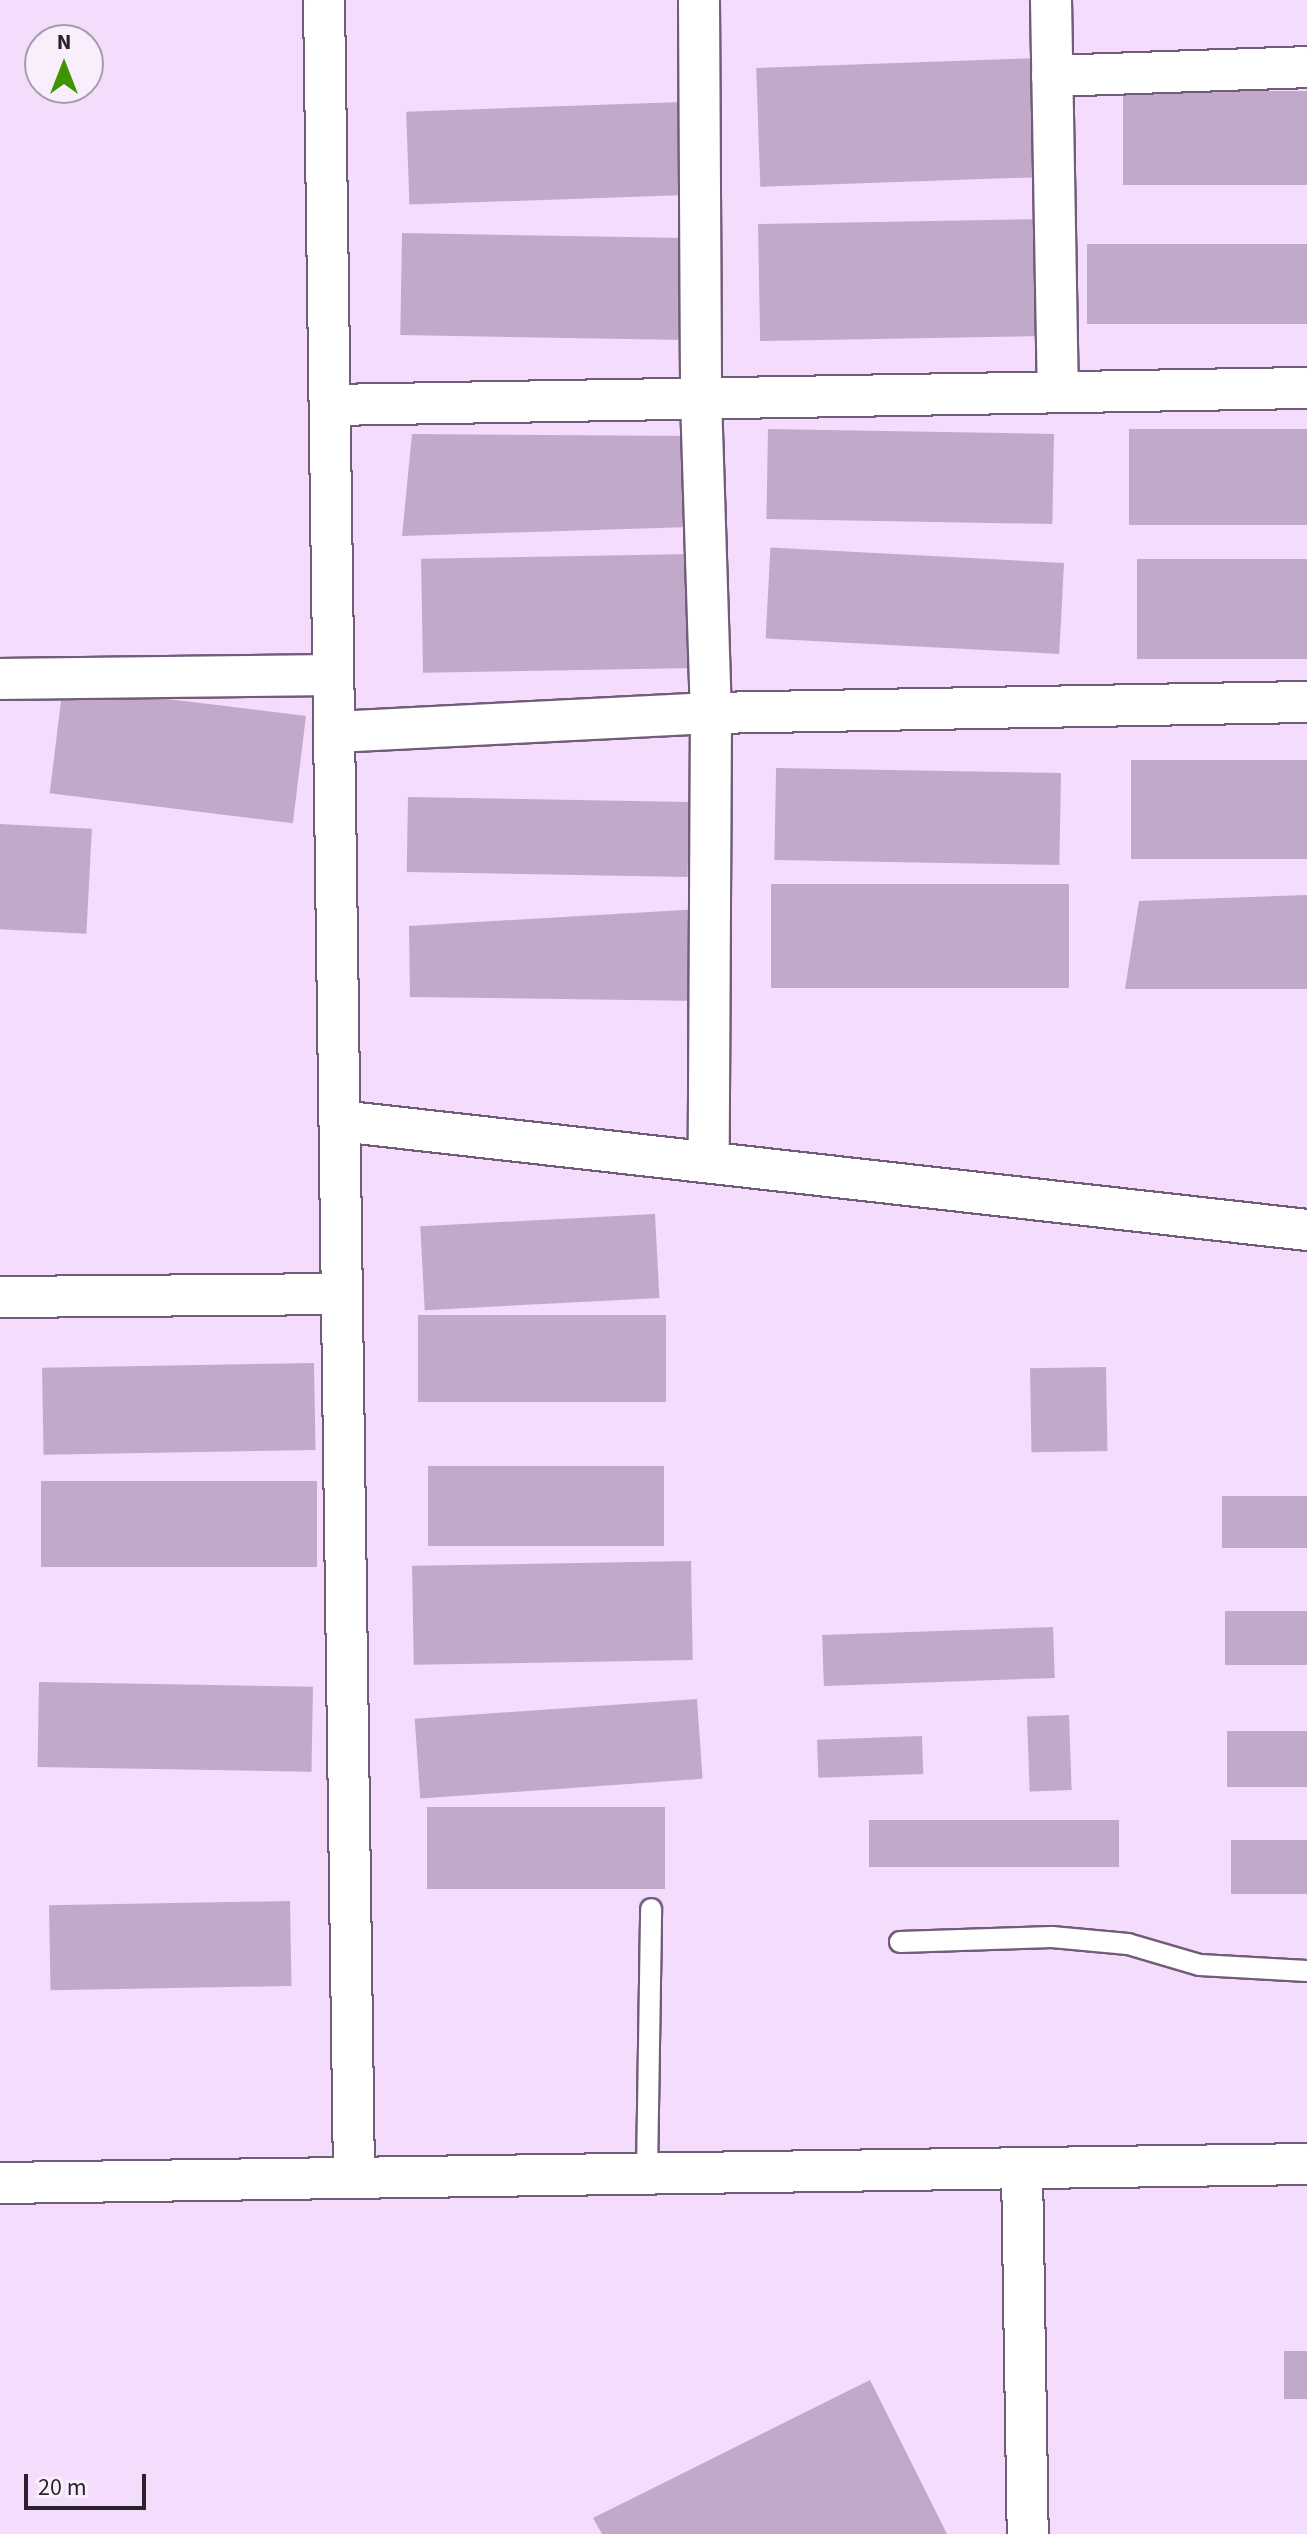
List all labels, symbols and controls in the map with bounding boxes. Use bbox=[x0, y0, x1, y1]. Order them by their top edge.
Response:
north arrow bbox=[24, 24, 104, 104]
text: N bbox=[57, 26, 71, 58]
scale bar bbox=[28, 2458, 150, 2508]
text: 20 m bbox=[38, 2470, 87, 2505]

